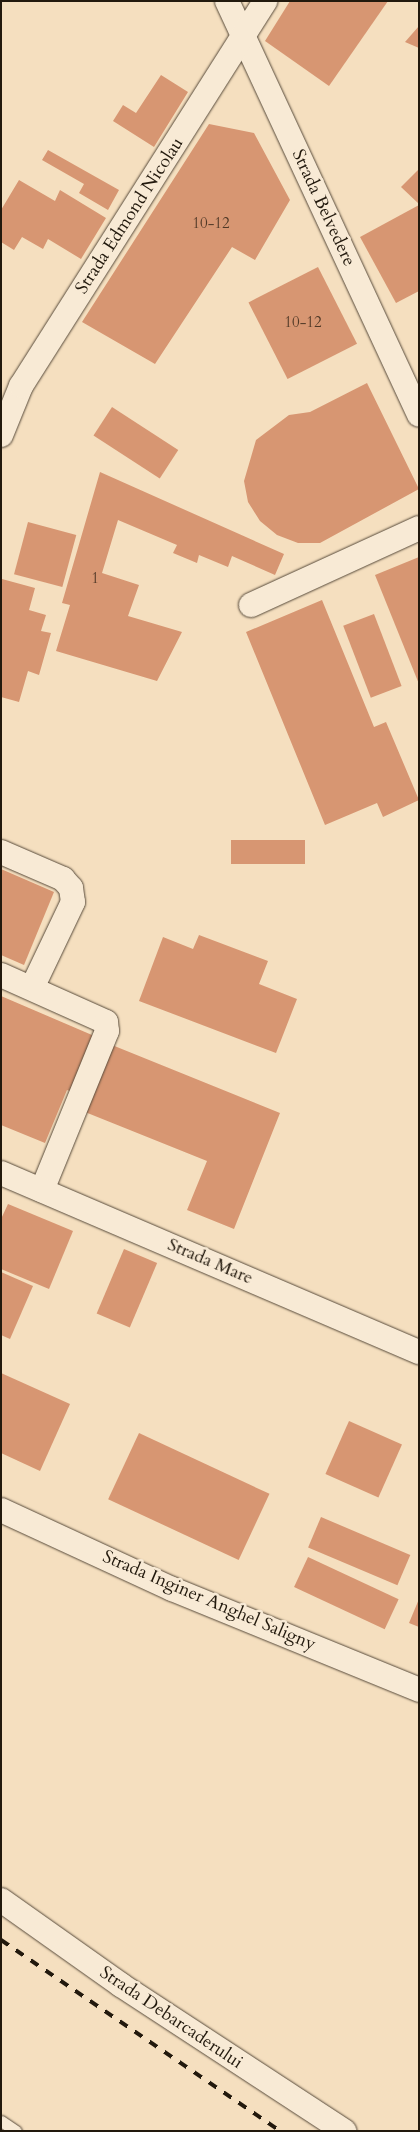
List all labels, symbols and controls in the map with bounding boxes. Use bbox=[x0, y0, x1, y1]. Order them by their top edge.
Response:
street label: Strada Edmond Nicolau bbox=[71, 134, 189, 298]
street label: Strada Belvedere bbox=[287, 146, 359, 270]
house number: 10-12 bbox=[192, 215, 230, 233]
house number: 10-12 bbox=[284, 314, 322, 332]
house number: 1 bbox=[91, 570, 99, 588]
street label: Strada Mare bbox=[164, 1234, 256, 1290]
street label: Strada Inginer Anghel Saligny bbox=[99, 1546, 319, 1656]
street label: Strada Debarcaderului bbox=[95, 1962, 247, 2074]

